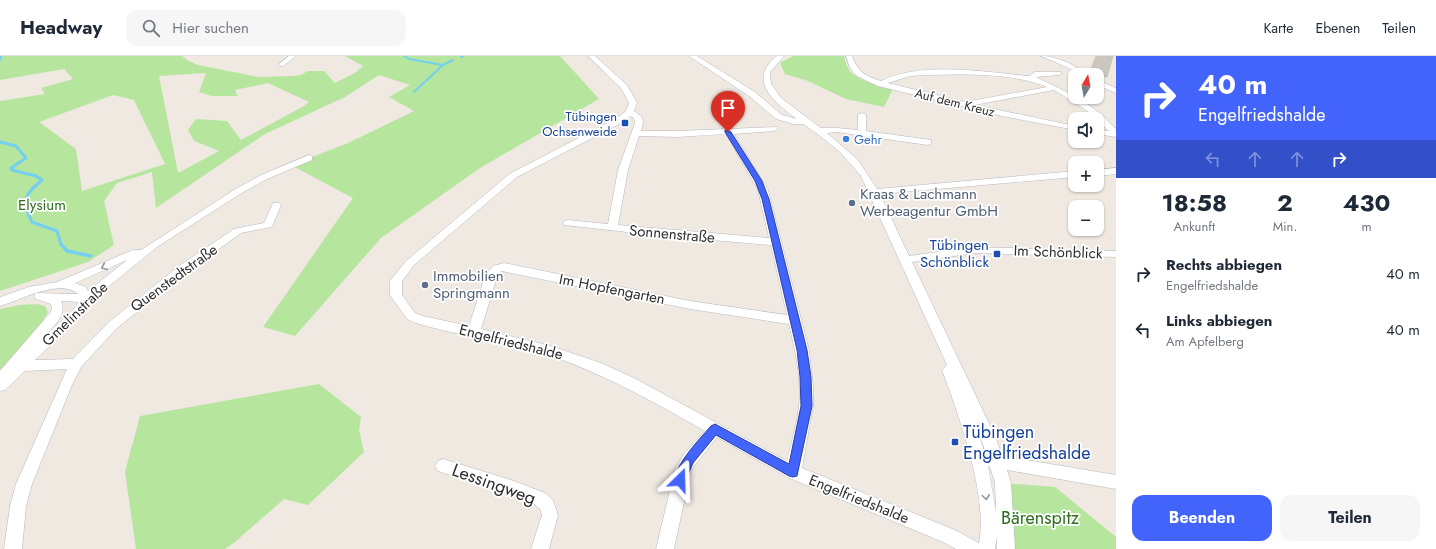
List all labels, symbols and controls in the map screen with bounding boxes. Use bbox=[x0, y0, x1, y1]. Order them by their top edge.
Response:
search box bbox=[126, 10, 406, 46]
text: Headway bbox=[20, 14, 102, 41]
icon: search bbox=[140, 17, 162, 39]
text: Hier suchen bbox=[172, 17, 249, 39]
text: Karte bbox=[1263, 18, 1293, 38]
text: Ebenen bbox=[1315, 18, 1360, 38]
text: Teilen bbox=[1382, 18, 1416, 38]
text: 40 m bbox=[1198, 64, 1267, 105]
north arrow bbox=[1068, 68, 1104, 104]
map controls bbox=[1068, 68, 1104, 236]
icon: right bbox=[1132, 72, 1184, 124]
street label: Auf dem Kreuz bbox=[913, 83, 997, 122]
pin bbox=[711, 91, 745, 132]
icon: arrive bbox=[717, 97, 739, 119]
text: Engelfriedshalde bbox=[1198, 102, 1326, 128]
place label: Tübingen Ochsenweide bbox=[542, 107, 617, 141]
button: sound bbox=[1068, 112, 1104, 148]
marker: Tübingen Ochsenweide bbox=[620, 118, 630, 128]
place label: Gehr bbox=[854, 130, 883, 149]
marker: Gehr bbox=[841, 134, 851, 144]
icon: left bbox=[1202, 148, 1224, 170]
icon: ahead bbox=[1244, 148, 1266, 170]
icon: ahead bbox=[1286, 148, 1308, 170]
icon: right bbox=[1328, 148, 1350, 170]
button: + bbox=[1068, 156, 1104, 192]
place label: Kraas & Lachmann Werbeagentur GmbH bbox=[860, 183, 998, 222]
text: 18:58 bbox=[1162, 185, 1227, 220]
text: 2 bbox=[1277, 185, 1293, 220]
text: 430 bbox=[1343, 185, 1390, 220]
park label: Elysium bbox=[18, 194, 66, 216]
marker: Kraas & Lachmann Werbeagentur GmbH bbox=[847, 198, 857, 208]
button: − bbox=[1068, 200, 1104, 236]
text: Ankunft bbox=[1174, 217, 1215, 236]
text: Min. bbox=[1273, 217, 1297, 236]
text: m bbox=[1362, 217, 1372, 236]
street label: Sonnenstraße bbox=[628, 219, 716, 249]
place label: Tübingen Schönblick bbox=[920, 234, 989, 273]
street label: Quenstedtstraße bbox=[126, 239, 222, 317]
street label: Im Schönblick bbox=[1013, 239, 1103, 265]
marker: Tübingen Schönblick bbox=[992, 249, 1002, 259]
text: Rechts abbiegen bbox=[1166, 254, 1282, 276]
one-way arrow bbox=[101, 262, 108, 270]
icon: right bbox=[1132, 263, 1154, 285]
text: 40 m bbox=[1386, 263, 1420, 285]
place label: Immobilien Springmann bbox=[433, 265, 510, 304]
street label: Im Hopfengarten bbox=[557, 268, 667, 310]
text: Engelfriedshalde bbox=[1166, 276, 1258, 295]
street label: Gmelinstraße bbox=[37, 277, 113, 351]
marker: Immobilien Springmann bbox=[420, 280, 430, 290]
text: Links abbiegen bbox=[1166, 310, 1272, 332]
street label: Engelfriedshalde bbox=[457, 318, 566, 366]
icon: left bbox=[1132, 319, 1154, 341]
text: 40 m bbox=[1386, 319, 1420, 341]
text: Am Apfelberg bbox=[1166, 332, 1244, 351]
place label: Tübingen Engelfriedshalde bbox=[963, 419, 1091, 466]
marker: Tübingen Engelfriedshalde bbox=[950, 437, 960, 447]
street label: Lessingweg bbox=[448, 457, 540, 511]
position arrow bbox=[659, 459, 701, 501]
street label: Engelfriedshalde bbox=[806, 469, 913, 529]
one-way arrow bbox=[981, 494, 990, 500]
button: Beenden bbox=[1132, 495, 1272, 541]
button: Teilen bbox=[1280, 495, 1420, 541]
park label: Bärenspitz bbox=[1001, 505, 1080, 531]

